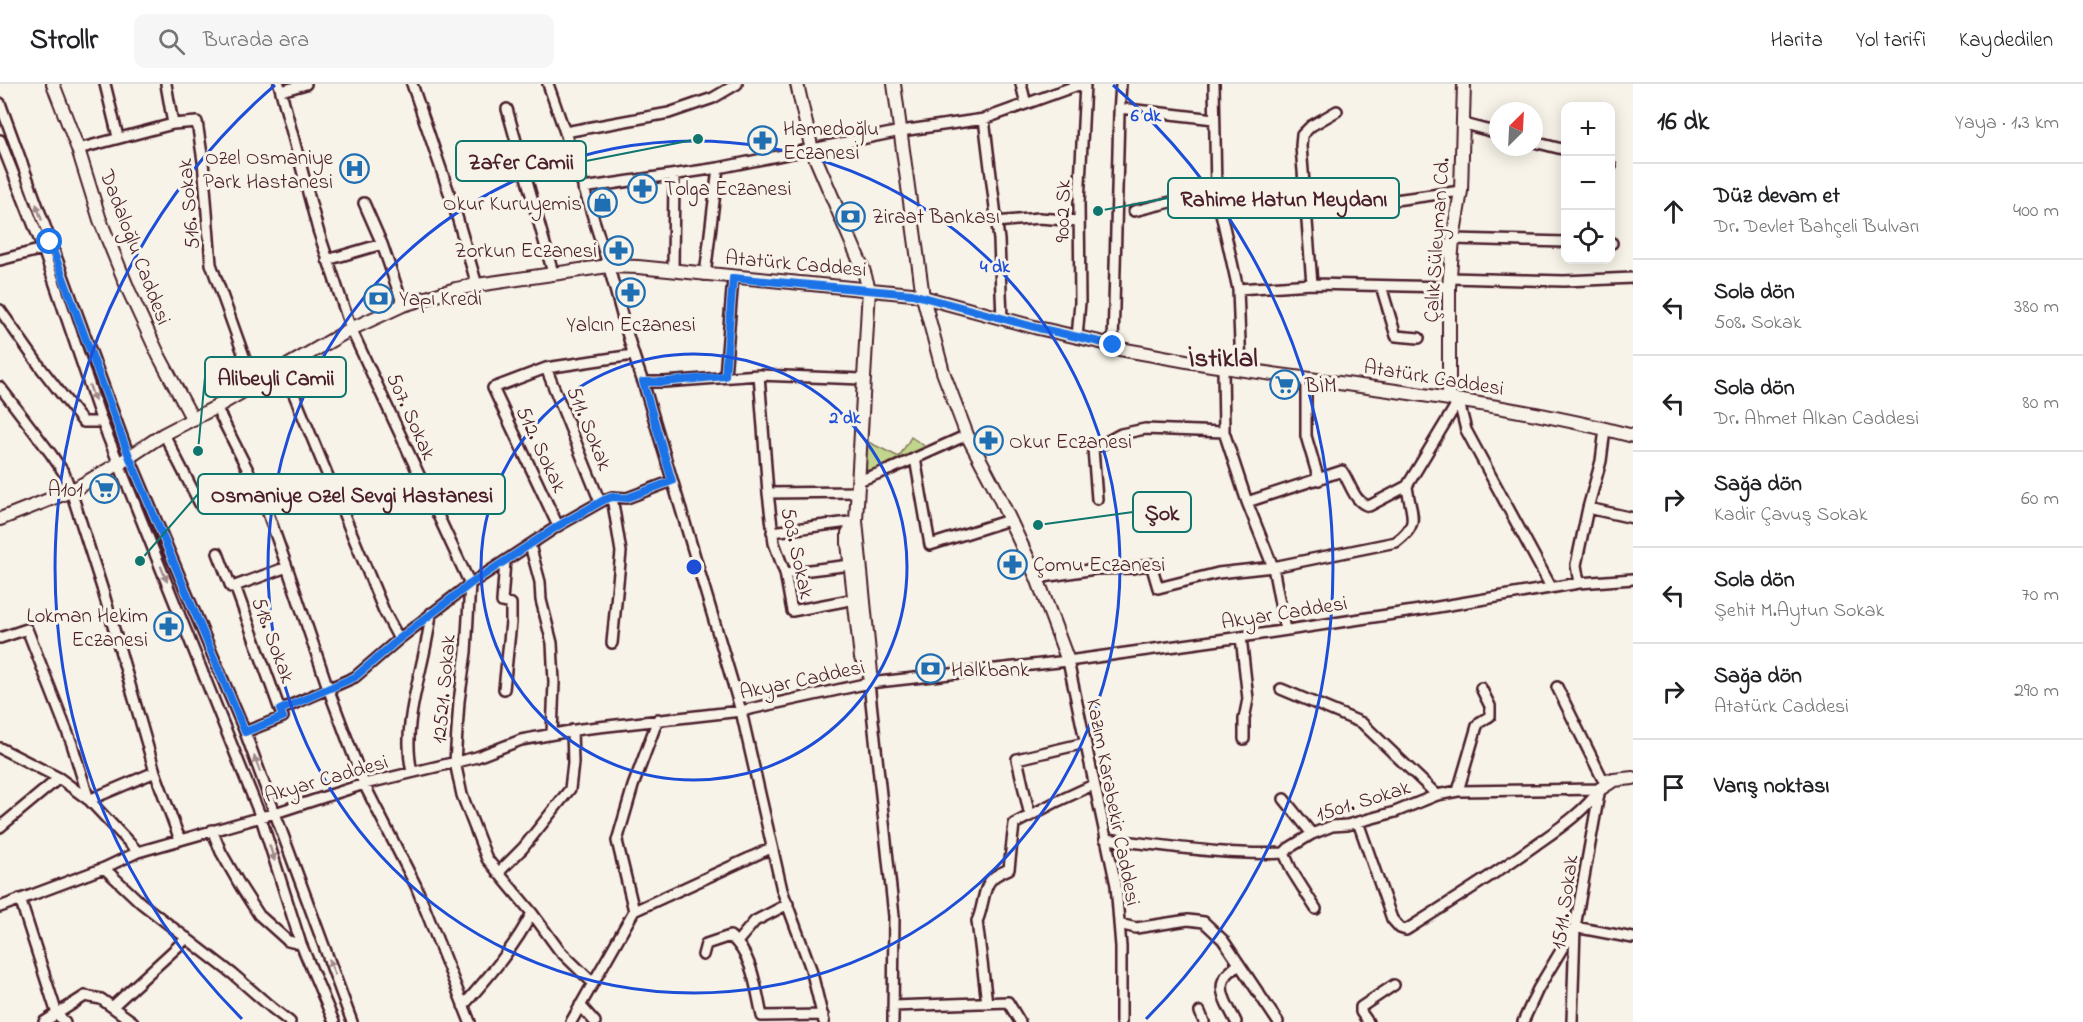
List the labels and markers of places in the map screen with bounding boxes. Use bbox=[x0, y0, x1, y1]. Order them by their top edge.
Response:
place label: Hamedoğlu Eczanesi bbox=[783, 115, 879, 169]
pharmacy icon: Hamedoğlu Eczanesi bbox=[746, 124, 778, 156]
callout: Zafer Camii bbox=[456, 141, 586, 181]
place label: Ozel Osmaniye Park Hastanesi bbox=[203, 144, 334, 198]
hospital icon: Ozel Osmaniye Park Hastanesi bbox=[338, 153, 370, 185]
pharmacy icon: Tolga Eczanesi bbox=[627, 172, 659, 204]
place label: Tolga Eczanesi bbox=[664, 175, 791, 207]
callout: Rahime Hatun Meydanı bbox=[1168, 178, 1399, 218]
shop icon: Okur Kuruyemis bbox=[587, 187, 619, 219]
place label: Okur Kuruyemis bbox=[443, 190, 582, 222]
bank icon: Ziraat Bankası bbox=[835, 200, 867, 232]
place label: Ziraat Bankası bbox=[872, 203, 1000, 233]
pharmacy icon: Zorkun Eczanesi bbox=[602, 234, 634, 266]
place label: Zorkun Eczanesi bbox=[454, 237, 597, 267]
pharmacy icon: Yalcın Eczanesi bbox=[615, 277, 647, 309]
bank icon: Yapı Kredi bbox=[362, 282, 394, 314]
place label: Yapı Kredi bbox=[399, 285, 482, 315]
place label: Yalcın Eczanesi bbox=[566, 311, 696, 341]
callout: Alibeyli Camii bbox=[205, 357, 346, 397]
supermarket icon: BİM bbox=[1268, 369, 1300, 401]
place label: BİM bbox=[1304, 372, 1337, 402]
pharmacy icon: Okur Eczanesi bbox=[972, 425, 1004, 457]
place label: Okur Eczanesi bbox=[1009, 428, 1132, 458]
supermarket icon: A101 bbox=[88, 473, 120, 505]
callout: Osmaniye Ozel Sevgi Hastanesi bbox=[198, 474, 505, 514]
place label: A101 bbox=[48, 476, 83, 506]
callout: Şok bbox=[1133, 492, 1191, 532]
pharmacy icon: Çomu Eczanesi bbox=[996, 548, 1028, 580]
place label: Çomu Eczanesi bbox=[1033, 551, 1165, 581]
centre of rings bbox=[684, 557, 704, 577]
place label: Lokman Hekim Eczanesi bbox=[27, 602, 148, 656]
pharmacy icon: Lokman Hekim Eczanesi bbox=[153, 611, 185, 643]
bank icon: Halkbank bbox=[914, 653, 946, 685]
place label: Halkbank bbox=[951, 656, 1030, 686]

